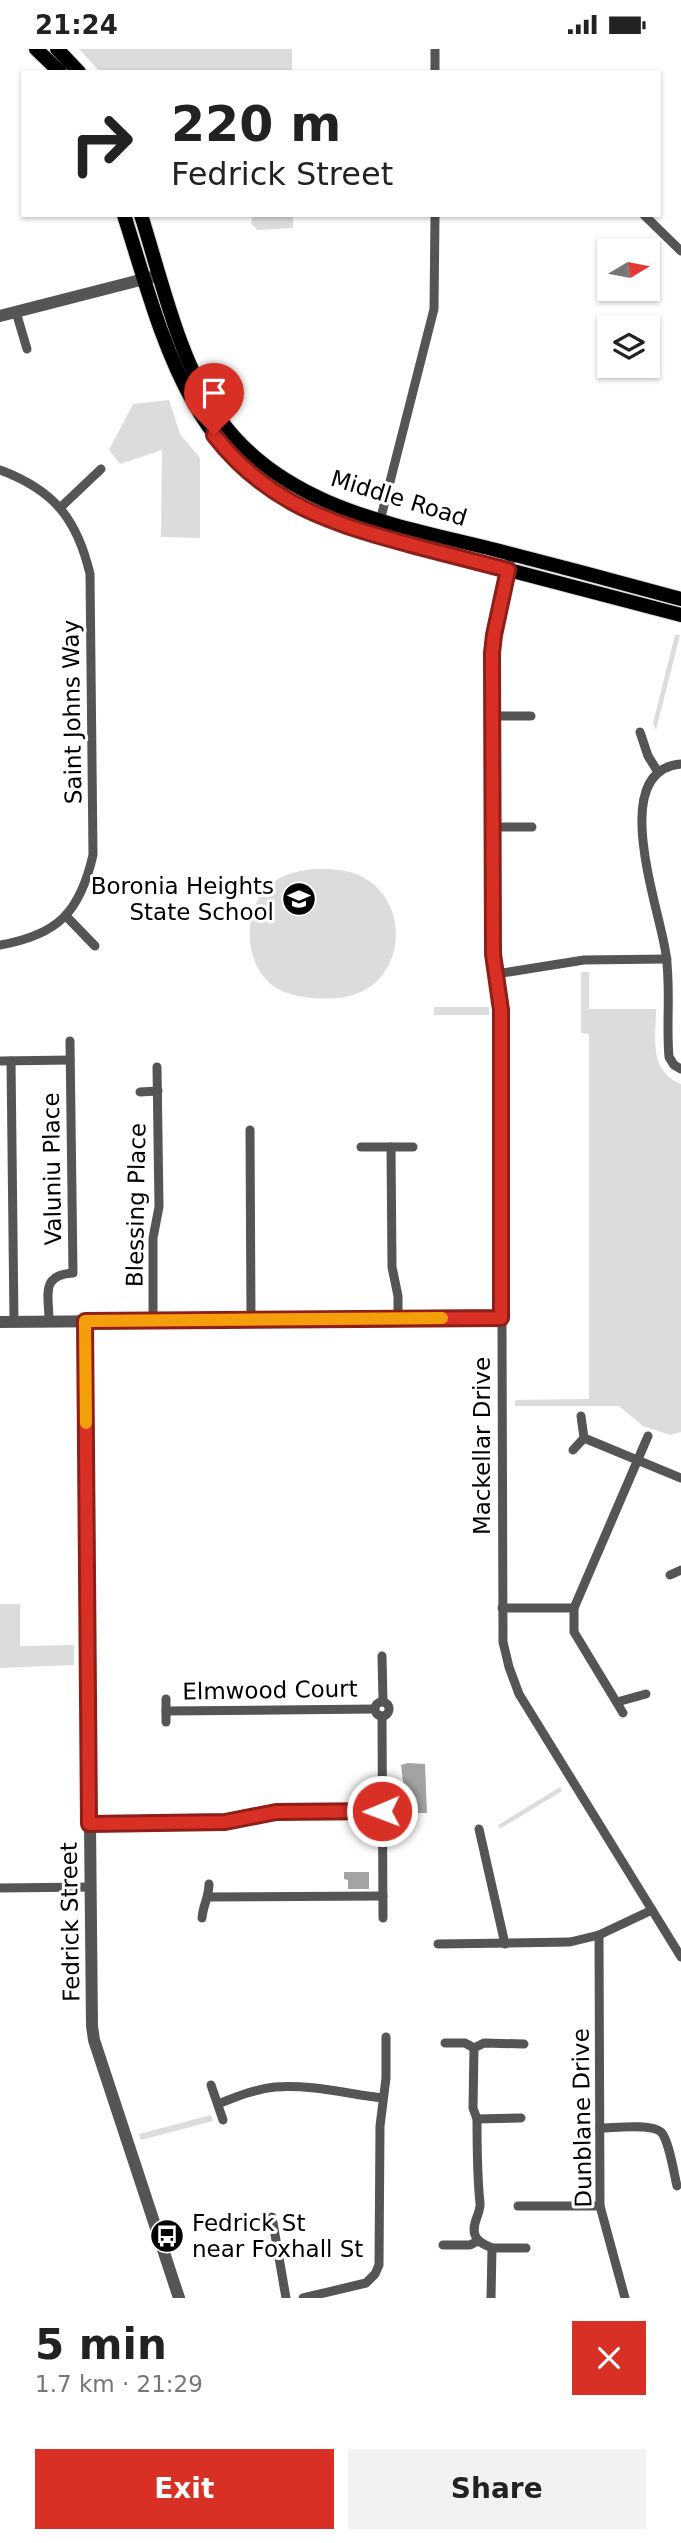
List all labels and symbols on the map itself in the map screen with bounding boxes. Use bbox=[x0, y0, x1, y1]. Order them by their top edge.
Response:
north arrow bbox=[597, 238, 660, 301]
pin bbox=[184, 363, 244, 435]
street label: Middle Road bbox=[328, 465, 470, 531]
street label: Saint Johns Way bbox=[57, 620, 87, 804]
place label: Boronia Heights State School bbox=[91, 873, 274, 925]
school or university icon: Boronia Heights State School bbox=[280, 880, 318, 918]
street label: Valuniu Place bbox=[38, 1092, 66, 1246]
street label: Blessing Place bbox=[122, 1123, 150, 1287]
street label: Mackellar Drive bbox=[469, 1357, 495, 1535]
street label: Elmwood Court bbox=[182, 1675, 358, 1705]
position arrow bbox=[345, 1774, 419, 1848]
street label: Fedrick Street bbox=[56, 1842, 84, 2002]
street label: Dunblane Drive bbox=[567, 2028, 597, 2208]
place label: Fedrick St near Foxhall St bbox=[192, 2210, 363, 2262]
bus stop icon: Fedrick St near Foxhall St bbox=[148, 2217, 186, 2255]

